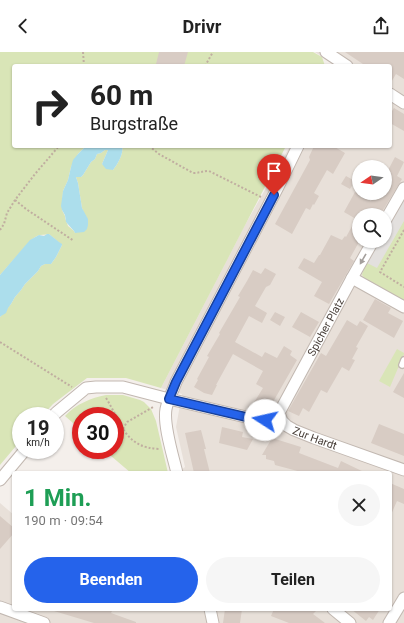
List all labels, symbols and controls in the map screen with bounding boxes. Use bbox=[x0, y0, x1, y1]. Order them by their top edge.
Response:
icon: back bbox=[12, 15, 34, 37]
icon: share bbox=[370, 15, 392, 37]
text: Drivr bbox=[183, 16, 221, 37]
text: 60 m bbox=[90, 79, 153, 112]
icon: right bbox=[24, 80, 76, 132]
text: Burgstraße bbox=[90, 113, 178, 134]
pin bbox=[257, 154, 291, 195]
icon: arrive bbox=[263, 160, 285, 182]
north arrow bbox=[352, 160, 392, 200]
map controls bbox=[352, 160, 392, 248]
button: search bbox=[352, 208, 392, 248]
one-way arrow bbox=[359, 253, 366, 265]
street label: Spicher Platz bbox=[305, 295, 347, 358]
position arrow bbox=[244, 399, 286, 441]
speed limit sign: 30 bbox=[72, 407, 124, 459]
text: 19 bbox=[27, 416, 49, 440]
street label: Zur Hardt bbox=[291, 424, 339, 453]
text: km/h bbox=[26, 437, 50, 448]
text: 1 Min. bbox=[24, 484, 92, 512]
button: close bbox=[338, 484, 380, 526]
text: 190 m · 09:54 bbox=[24, 513, 103, 528]
button: Beenden bbox=[24, 557, 198, 603]
button: Teilen bbox=[206, 557, 380, 603]

